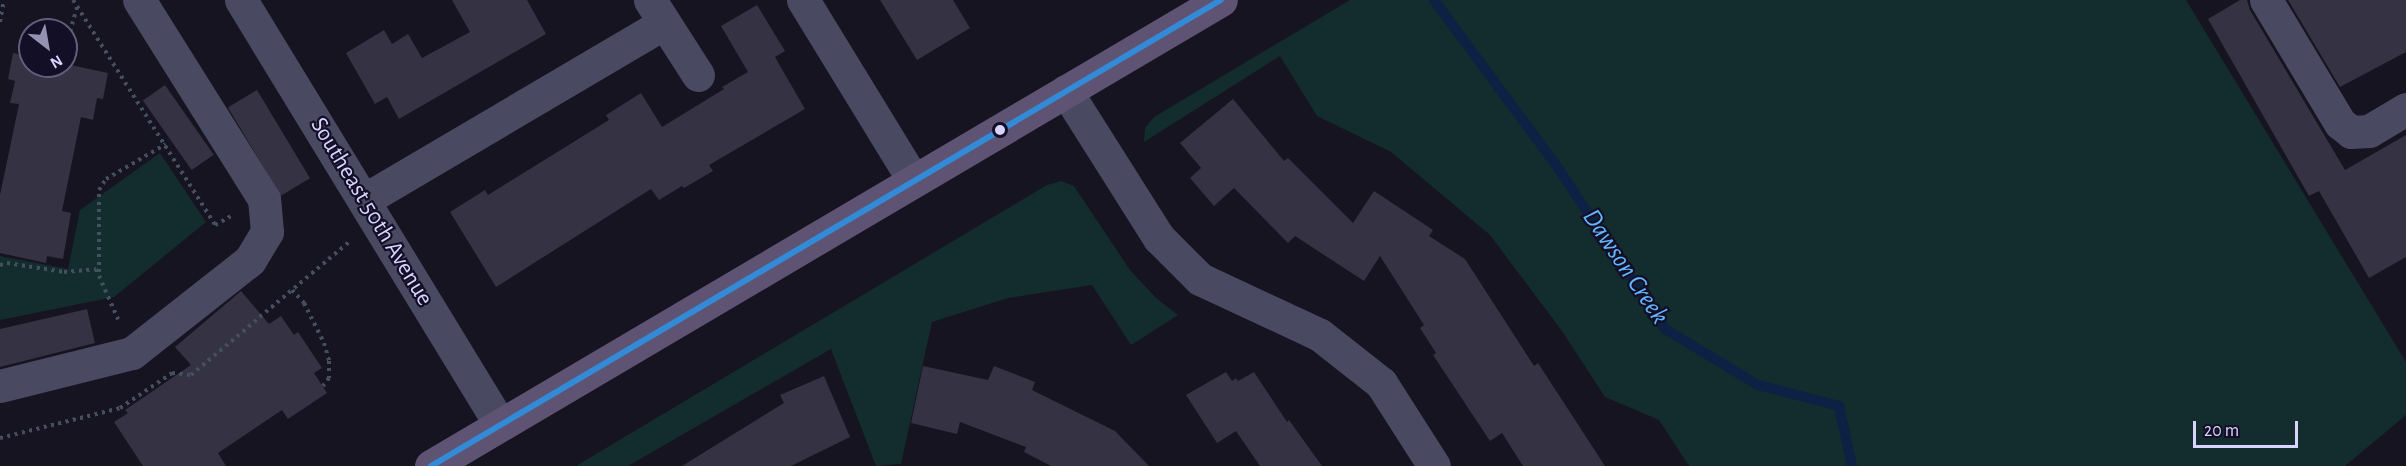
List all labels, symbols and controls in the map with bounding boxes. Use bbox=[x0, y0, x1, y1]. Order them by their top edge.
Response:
north arrow bbox=[18, 18, 78, 78]
text: N bbox=[47, 52, 65, 71]
street label: Southeast 50th Avenue bbox=[303, 113, 439, 311]
unlabelled marker bbox=[994, 124, 1006, 136]
water label: Dawson Creek bbox=[1575, 203, 1675, 331]
scale bar bbox=[2196, 409, 2301, 447]
text: 20 m bbox=[2204, 422, 2239, 440]

